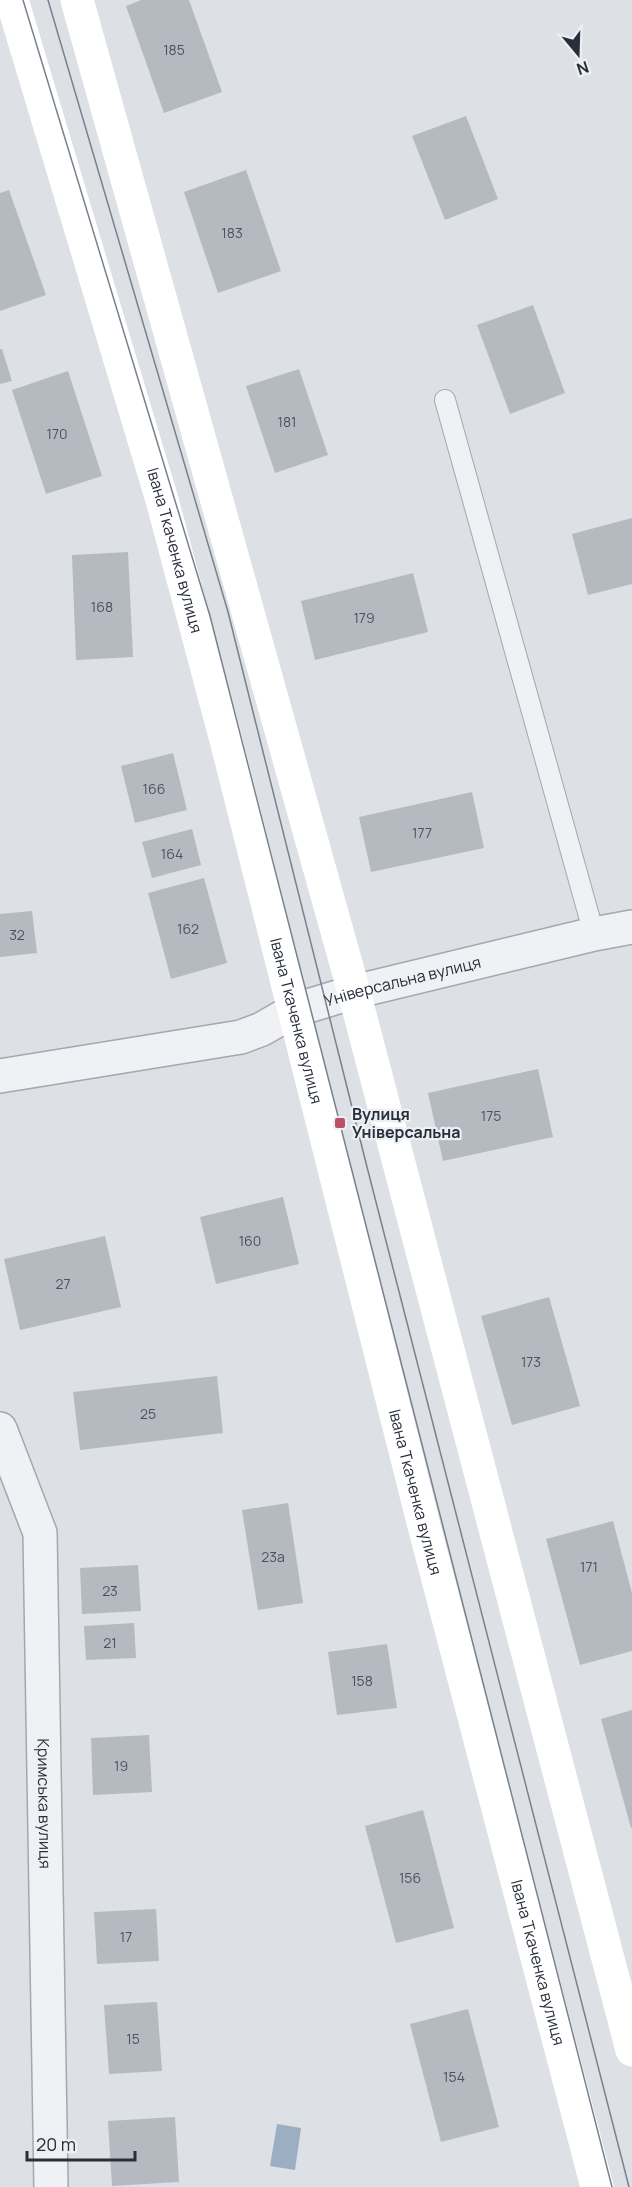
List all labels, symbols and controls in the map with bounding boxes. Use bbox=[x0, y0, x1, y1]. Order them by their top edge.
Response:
north arrow bbox=[548, 24, 608, 84]
house number: 185 bbox=[163, 40, 185, 59]
text: N bbox=[574, 56, 592, 80]
house number: 183 bbox=[221, 223, 243, 242]
house number: 181 bbox=[277, 412, 297, 431]
house number: 170 bbox=[46, 424, 68, 443]
street label: Івана Ткаченка вулиця bbox=[142, 465, 208, 635]
house number: 168 bbox=[91, 597, 113, 616]
house number: 179 bbox=[353, 608, 375, 627]
house number: 166 bbox=[143, 779, 165, 798]
house number: 177 bbox=[412, 823, 432, 842]
house number: 164 bbox=[161, 844, 183, 863]
house number: 162 bbox=[177, 919, 199, 938]
house number: 32 bbox=[9, 925, 25, 944]
street label: Івана Ткаченка вулиця bbox=[265, 935, 328, 1106]
street label: Універсальна вулиця bbox=[321, 951, 483, 1012]
place label: Вулиця Універсальна bbox=[352, 1103, 460, 1143]
house number: 175 bbox=[481, 1106, 501, 1125]
marker: Вулиця Універсальна bbox=[333, 1116, 347, 1130]
house number: 160 bbox=[239, 1231, 261, 1250]
house number: 27 bbox=[55, 1274, 71, 1293]
house number: 173 bbox=[521, 1352, 541, 1371]
house number: 25 bbox=[140, 1404, 156, 1423]
street label: Івана Ткаченка вулиця bbox=[384, 1407, 447, 1577]
house number: 23а bbox=[261, 1547, 285, 1566]
house number: 171 bbox=[580, 1557, 598, 1576]
house number: 23 bbox=[102, 1581, 118, 1600]
house number: 21 bbox=[103, 1633, 117, 1652]
house number: 158 bbox=[351, 1671, 373, 1690]
street label: Кримська вулиця bbox=[32, 1738, 57, 1869]
house number: 19 bbox=[114, 1756, 128, 1775]
house number: 156 bbox=[399, 1868, 421, 1887]
street label: Івана Ткаченка вулиця bbox=[506, 1877, 570, 2048]
house number: 17 bbox=[120, 1927, 132, 1946]
house number: 15 bbox=[126, 2029, 140, 2048]
house number: 154 bbox=[443, 2067, 465, 2086]
scale bar bbox=[27, 2124, 135, 2162]
text: 20 m bbox=[36, 2132, 76, 2156]

